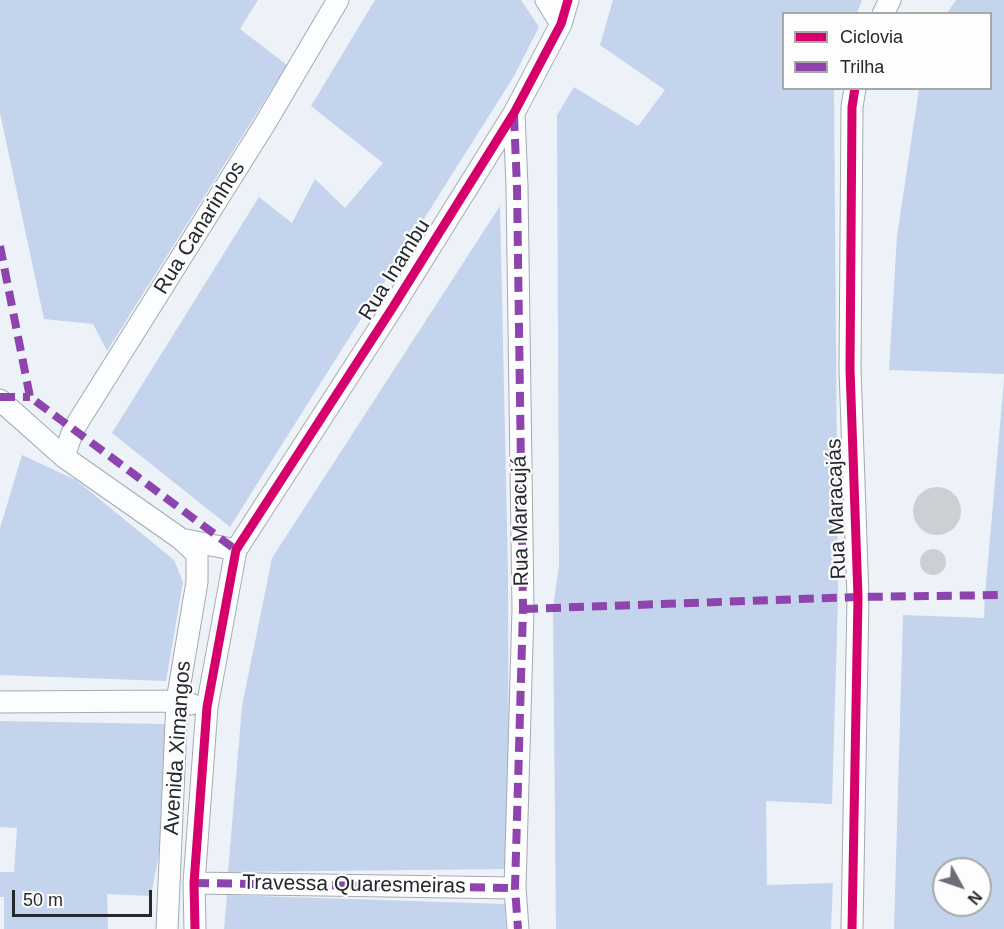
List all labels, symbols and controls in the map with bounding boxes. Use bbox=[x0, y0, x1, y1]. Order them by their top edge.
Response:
legend bbox=[782, 12, 992, 90]
text: Ciclovia bbox=[840, 27, 903, 47]
text: Trilha bbox=[840, 57, 884, 77]
street label: Rua Canarinhos bbox=[149, 157, 251, 299]
street label: Rua Inambu bbox=[354, 215, 436, 325]
street label: Rua Maracajás bbox=[822, 438, 852, 580]
street label: Rua Maracujá bbox=[507, 455, 535, 587]
street label: Avenida Ximangos bbox=[159, 660, 197, 836]
north arrow bbox=[932, 857, 992, 917]
street label: Travessa Quaresmeiras bbox=[242, 870, 466, 900]
scale bar bbox=[15, 878, 154, 916]
text: N bbox=[964, 888, 985, 907]
text: 50 m bbox=[23, 890, 63, 910]

